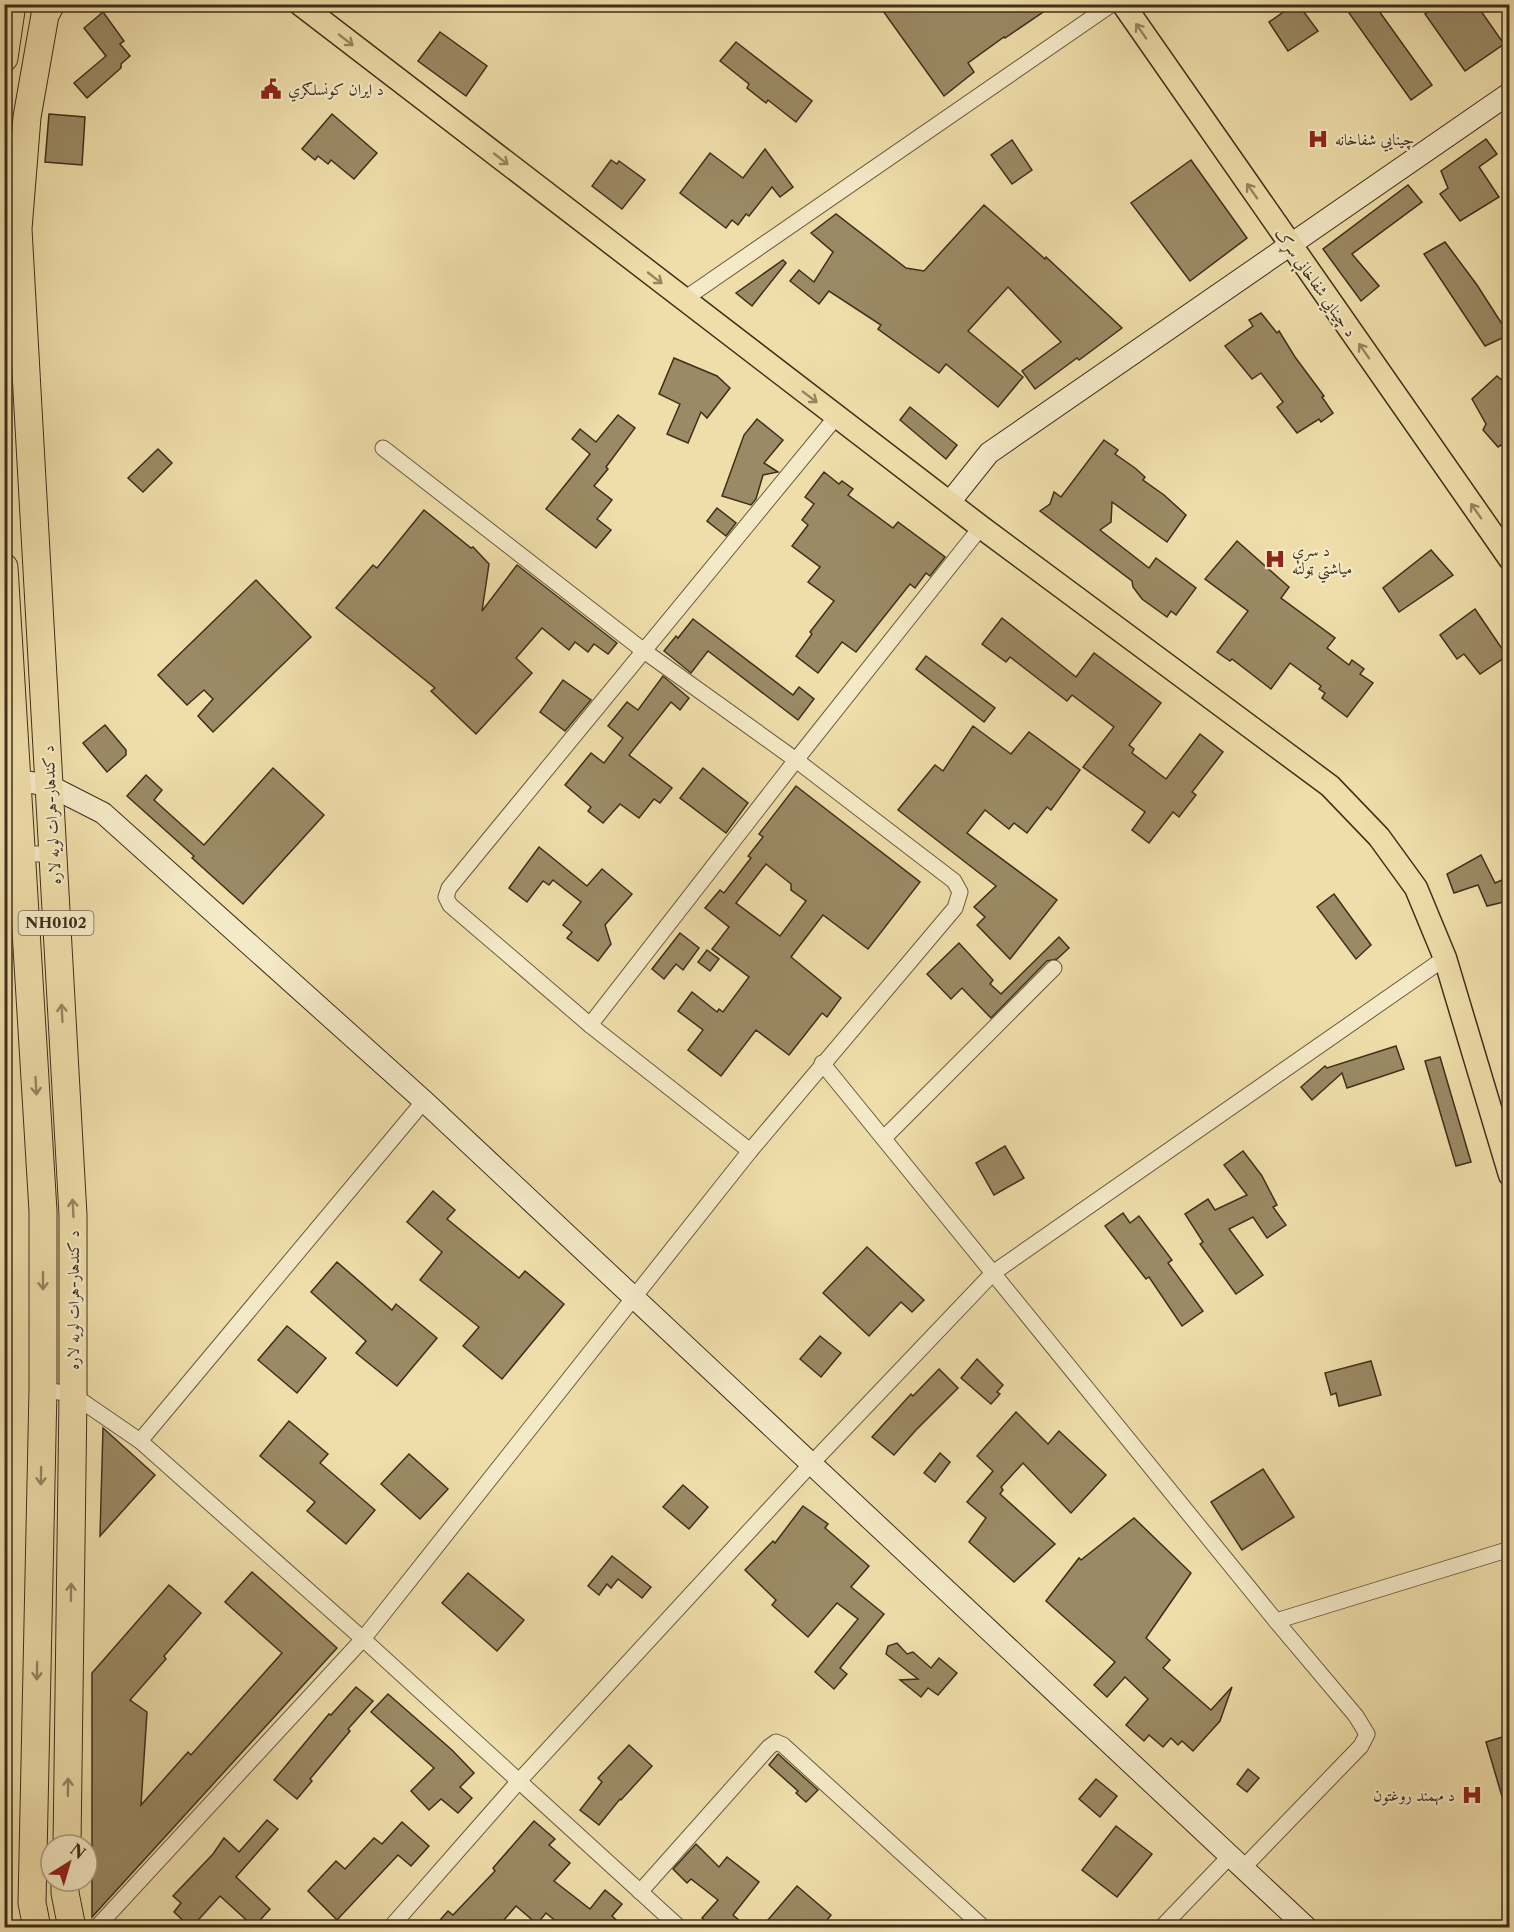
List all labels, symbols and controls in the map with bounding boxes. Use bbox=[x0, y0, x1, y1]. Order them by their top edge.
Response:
one-way arrow bbox=[1135, 23, 1147, 40]
one-way arrow bbox=[338, 34, 354, 47]
public building icon: د ايران کونسلګري bbox=[259, 77, 283, 101]
place label: د ايران کونسلګري bbox=[288, 79, 384, 102]
hospital icon: چينايي شفاخانه bbox=[1306, 127, 1330, 151]
place label: چينايي شفاخانه bbox=[1335, 129, 1414, 152]
one-way arrow bbox=[492, 153, 508, 166]
one-way arrow bbox=[1246, 183, 1258, 200]
street label: د چينايي شفاخانې سړک bbox=[1268, 223, 1361, 343]
one-way arrow bbox=[647, 272, 663, 285]
one-way arrow bbox=[1358, 343, 1370, 360]
one-way arrow bbox=[801, 390, 817, 403]
one-way arrow bbox=[1470, 503, 1482, 519]
place label: د سرې مياشتي ټولنه bbox=[1292, 540, 1352, 584]
hospital icon: د سرې مياشتي ټولنه bbox=[1263, 547, 1287, 571]
street label: د کندهار-هرات لويه لاره bbox=[37, 745, 66, 885]
road number: NH0102 bbox=[19, 911, 94, 935]
one-way arrow bbox=[56, 1003, 67, 1023]
one-way arrow bbox=[31, 1076, 42, 1096]
one-way arrow bbox=[67, 1198, 78, 1218]
street label: د کندهار-هرات لويه لاره bbox=[63, 1230, 84, 1370]
one-way arrow bbox=[37, 1271, 49, 1291]
one-way arrow bbox=[36, 1466, 47, 1486]
one-way arrow bbox=[65, 1582, 77, 1602]
one-way arrow bbox=[31, 1661, 43, 1681]
one-way arrow bbox=[62, 1777, 74, 1797]
hospital icon: د مهمند روغتون bbox=[1460, 1783, 1484, 1807]
place label: د مهمند روغتون bbox=[1373, 1785, 1455, 1806]
north arrow bbox=[39, 1833, 99, 1893]
text: N bbox=[66, 1839, 90, 1863]

